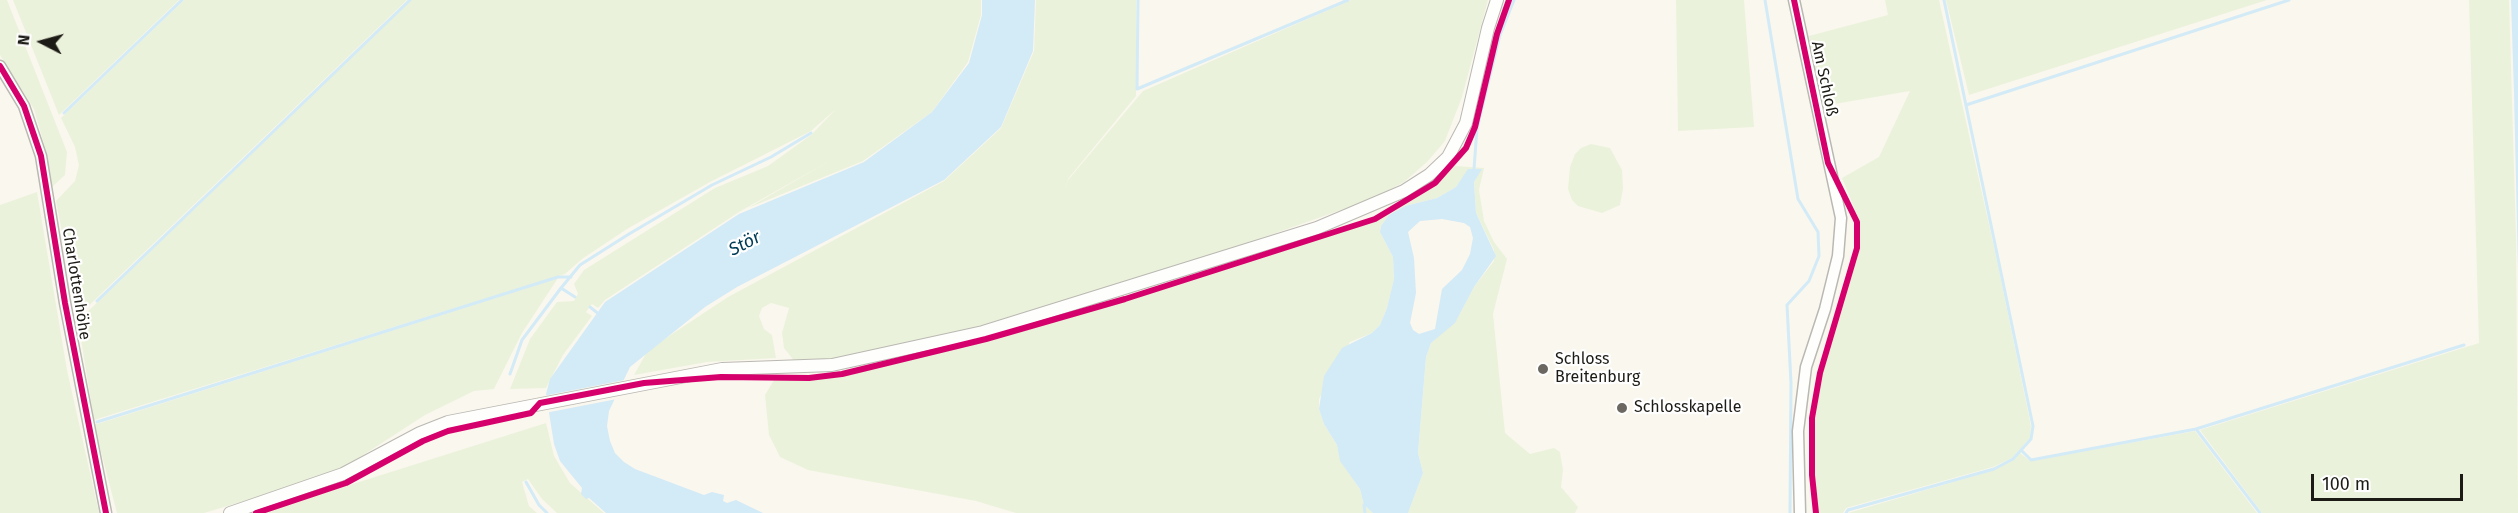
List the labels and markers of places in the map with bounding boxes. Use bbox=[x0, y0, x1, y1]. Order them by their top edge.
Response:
place label: Schloss Breitenburg bbox=[1555, 350, 1640, 388]
marker: Schloss Breitenburg bbox=[1536, 362, 1550, 376]
place label: Schlosskapelle bbox=[1634, 398, 1741, 418]
marker: Schlosskapelle bbox=[1615, 401, 1629, 415]

